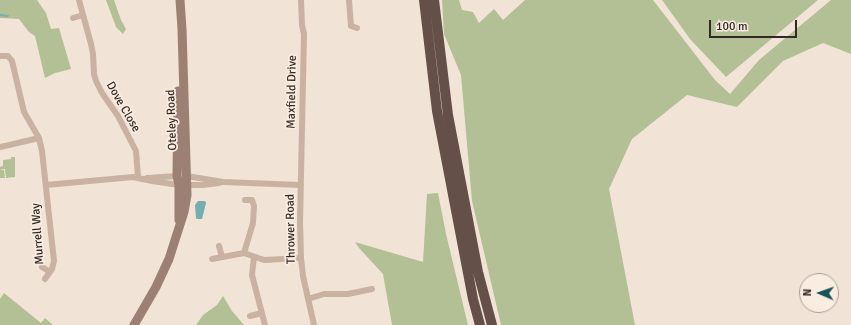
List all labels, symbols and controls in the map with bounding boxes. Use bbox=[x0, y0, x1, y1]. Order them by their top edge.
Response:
scale bar bbox=[711, 12, 799, 38]
text: 100 m bbox=[716, 19, 748, 34]
street label: Maxfield Drive bbox=[284, 55, 300, 129]
street label: Dove Close bbox=[103, 79, 143, 135]
street label: Oteley Road bbox=[164, 89, 180, 151]
street label: Thrower Road bbox=[283, 194, 299, 264]
street label: Murrell Way bbox=[29, 203, 47, 265]
north arrow bbox=[799, 273, 839, 313]
text: N bbox=[801, 289, 814, 297]

